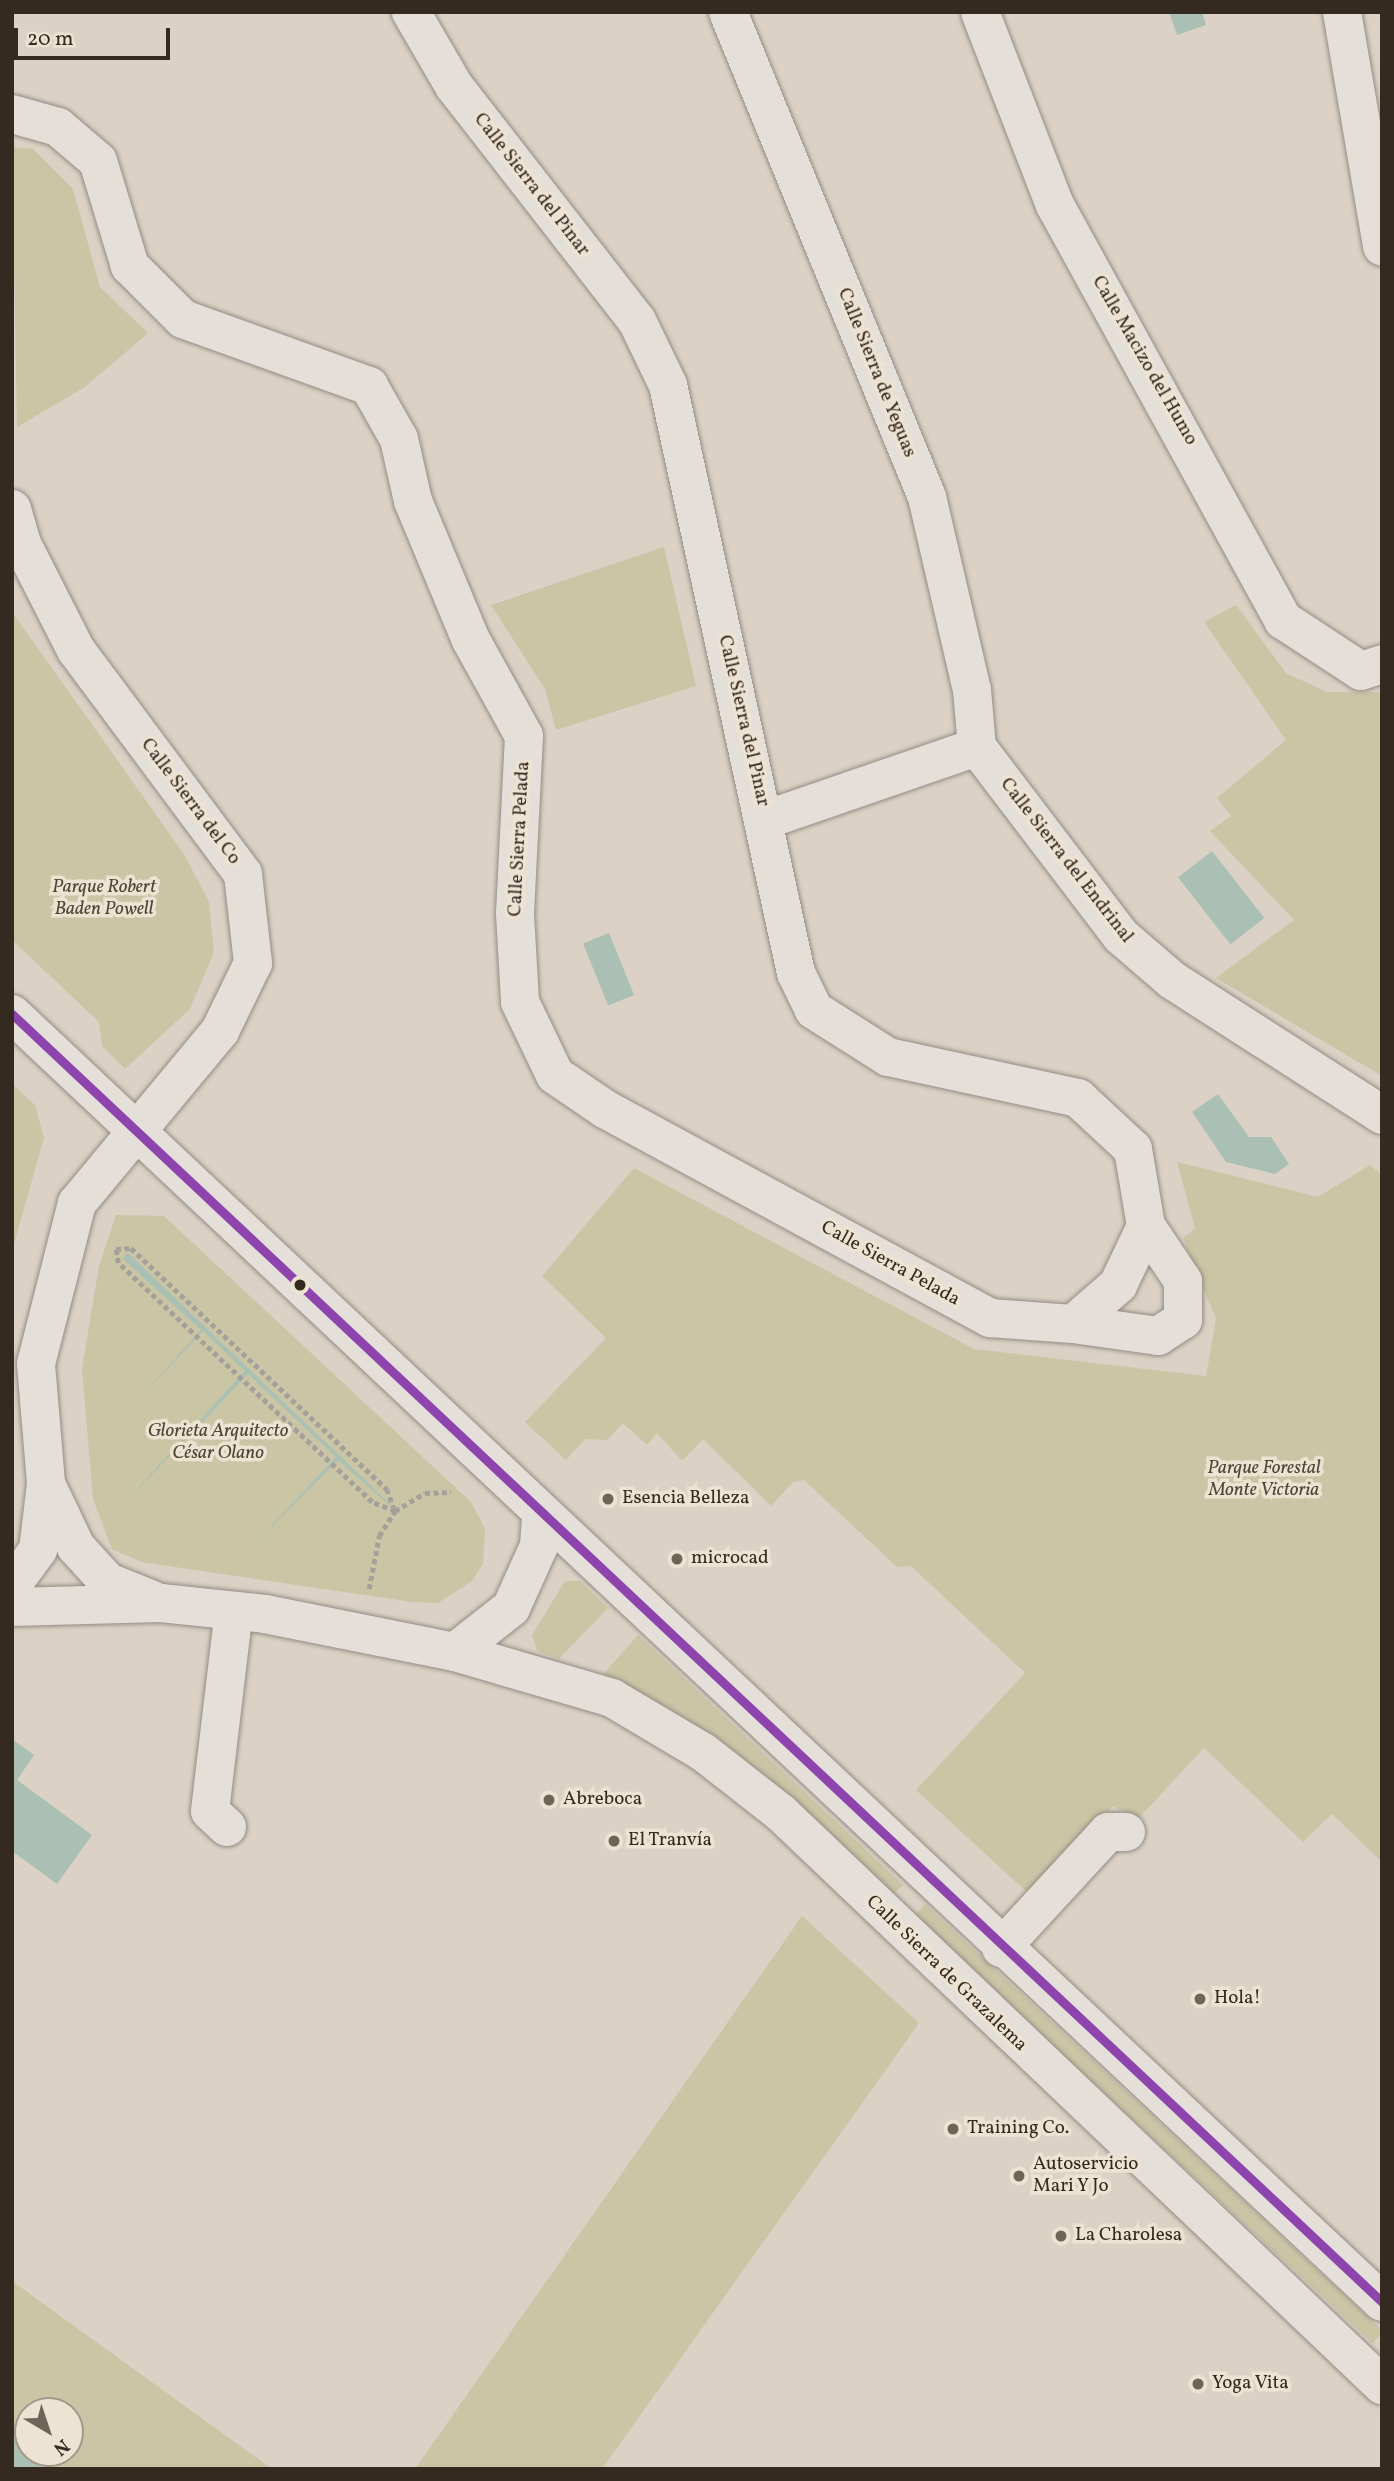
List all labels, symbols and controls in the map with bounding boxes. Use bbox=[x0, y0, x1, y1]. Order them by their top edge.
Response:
scale bar bbox=[18, 14, 173, 58]
text: 20 m bbox=[27, 25, 73, 54]
street label: Calle Sierra del Pinar bbox=[468, 109, 594, 261]
street label: Calle Macizo del Humo bbox=[1086, 272, 1202, 450]
street label: Calle Sierra de Yeguas bbox=[831, 285, 921, 461]
street label: Calle Sierra del Pinar bbox=[712, 633, 774, 809]
street label: Calle Sierra del Co bbox=[135, 734, 245, 870]
street label: Calle Sierra Pelada bbox=[505, 761, 535, 917]
street label: Calle Sierra del Endrinal bbox=[994, 774, 1138, 948]
park label: Parque Robert Baden Powell bbox=[52, 877, 156, 921]
street label: Calle Sierra Pelada bbox=[817, 1216, 963, 1312]
unlabelled marker bbox=[293, 1278, 307, 1292]
park label: Glorieta Arquitecto César Olano bbox=[148, 1421, 288, 1465]
park label: Parque Forestal Monte Victoria bbox=[1207, 1458, 1321, 1502]
place label: Esencia Belleza bbox=[622, 1488, 750, 1510]
marker: Esencia Belleza bbox=[600, 1491, 616, 1507]
place label: microcad bbox=[691, 1548, 769, 1570]
marker: microcad bbox=[669, 1551, 685, 1567]
place label: Abreboca bbox=[563, 1789, 642, 1811]
marker: Abreboca bbox=[541, 1792, 557, 1808]
place label: El Tranvía bbox=[628, 1830, 712, 1852]
marker: El Tranvía bbox=[606, 1833, 622, 1849]
street label: Calle Sierra de Grazalema bbox=[861, 1891, 1031, 2057]
place label: Hola! bbox=[1214, 1988, 1261, 2010]
marker: Hola! bbox=[1192, 1991, 1208, 2007]
place label: Training Co. bbox=[967, 2118, 1069, 2140]
marker: Training Co. bbox=[945, 2121, 961, 2137]
place label: Autoservicio Mari Y Jo bbox=[1033, 2154, 1138, 2198]
marker: Autoservicio Mari Y Jo bbox=[1011, 2168, 1027, 2184]
place label: La Charolesa bbox=[1075, 2225, 1182, 2247]
marker: La Charolesa bbox=[1053, 2228, 1069, 2244]
place label: Yoga Vita bbox=[1212, 2373, 1289, 2395]
marker: Yoga Vita bbox=[1190, 2376, 1206, 2392]
north arrow bbox=[14, 2397, 84, 2467]
text: N bbox=[47, 2432, 75, 2461]

